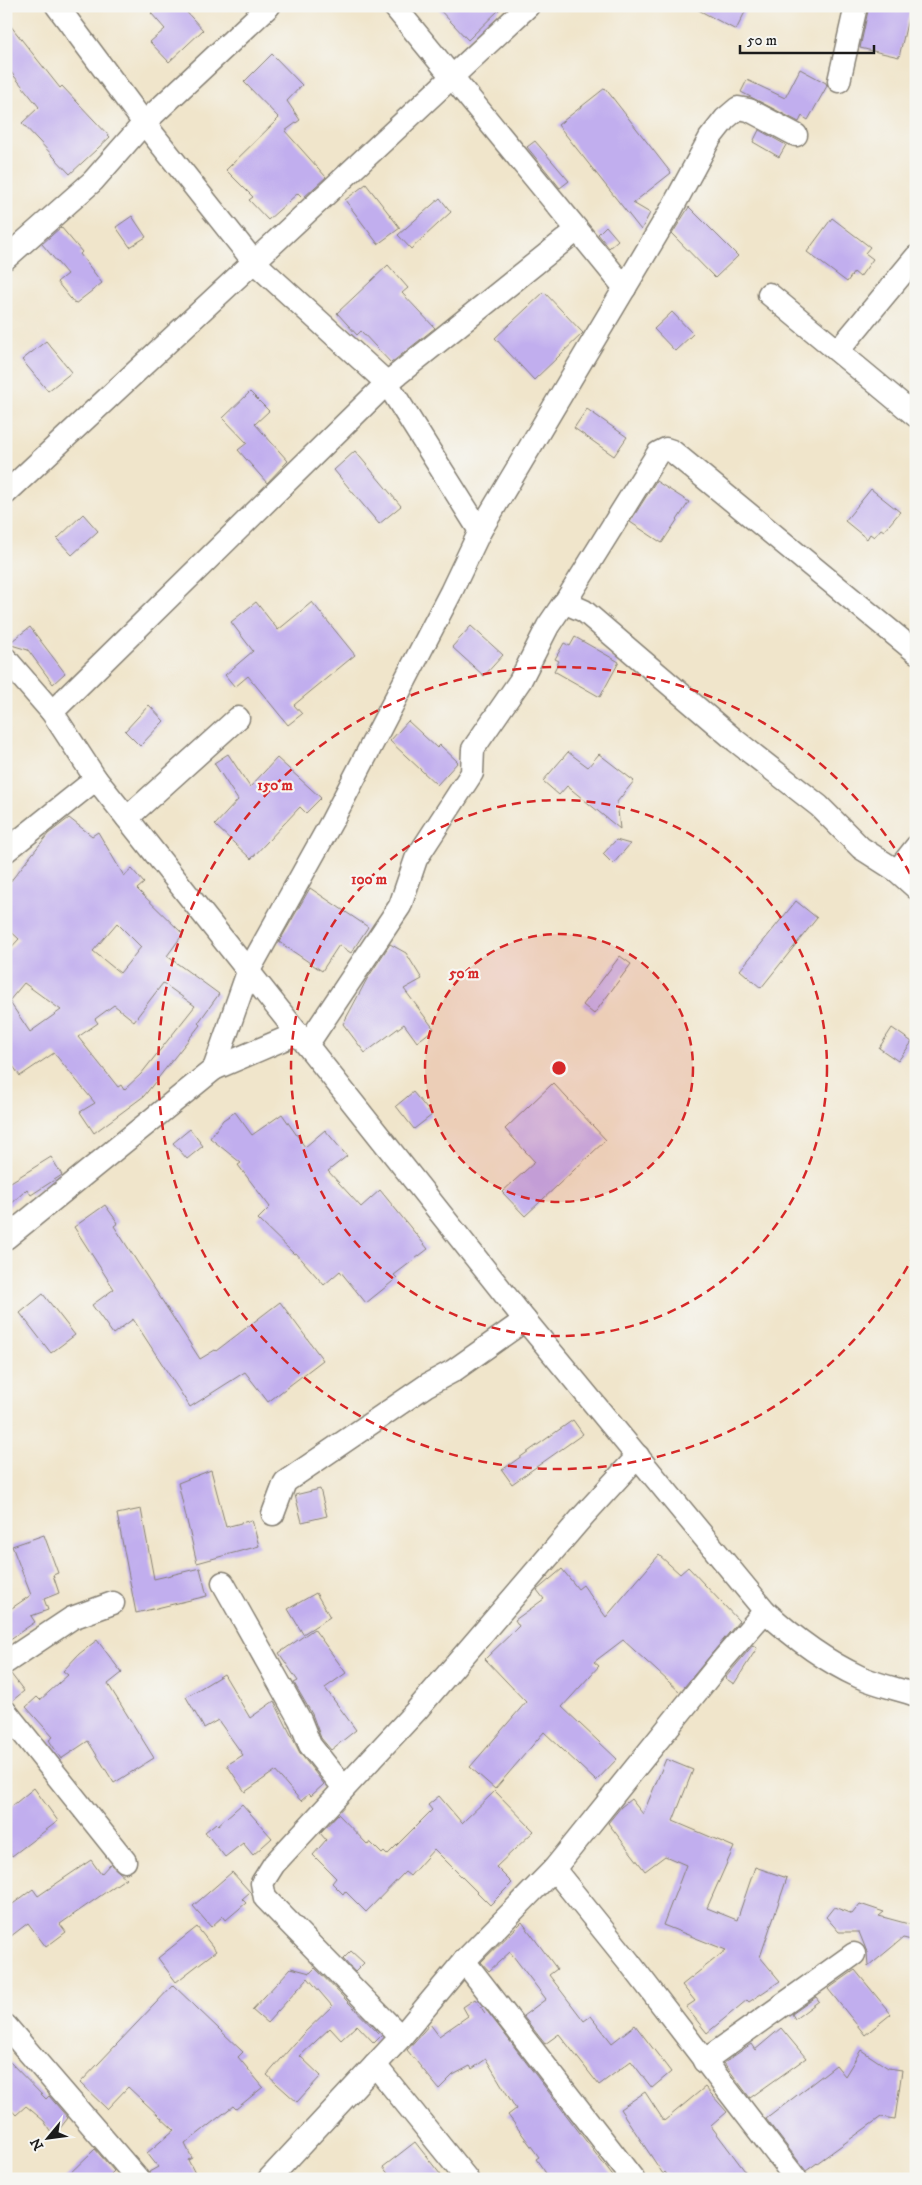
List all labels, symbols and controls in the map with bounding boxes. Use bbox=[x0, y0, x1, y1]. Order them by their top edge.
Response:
scale bar bbox=[740, 22, 873, 54]
text: 50 m bbox=[747, 31, 777, 50]
text: 150 m bbox=[257, 776, 293, 795]
text: 100 m bbox=[351, 870, 388, 889]
text: 50 m bbox=[448, 964, 480, 983]
centre of rings bbox=[550, 1059, 568, 1077]
north arrow bbox=[22, 2112, 72, 2162]
text: N bbox=[27, 2134, 48, 2153]

